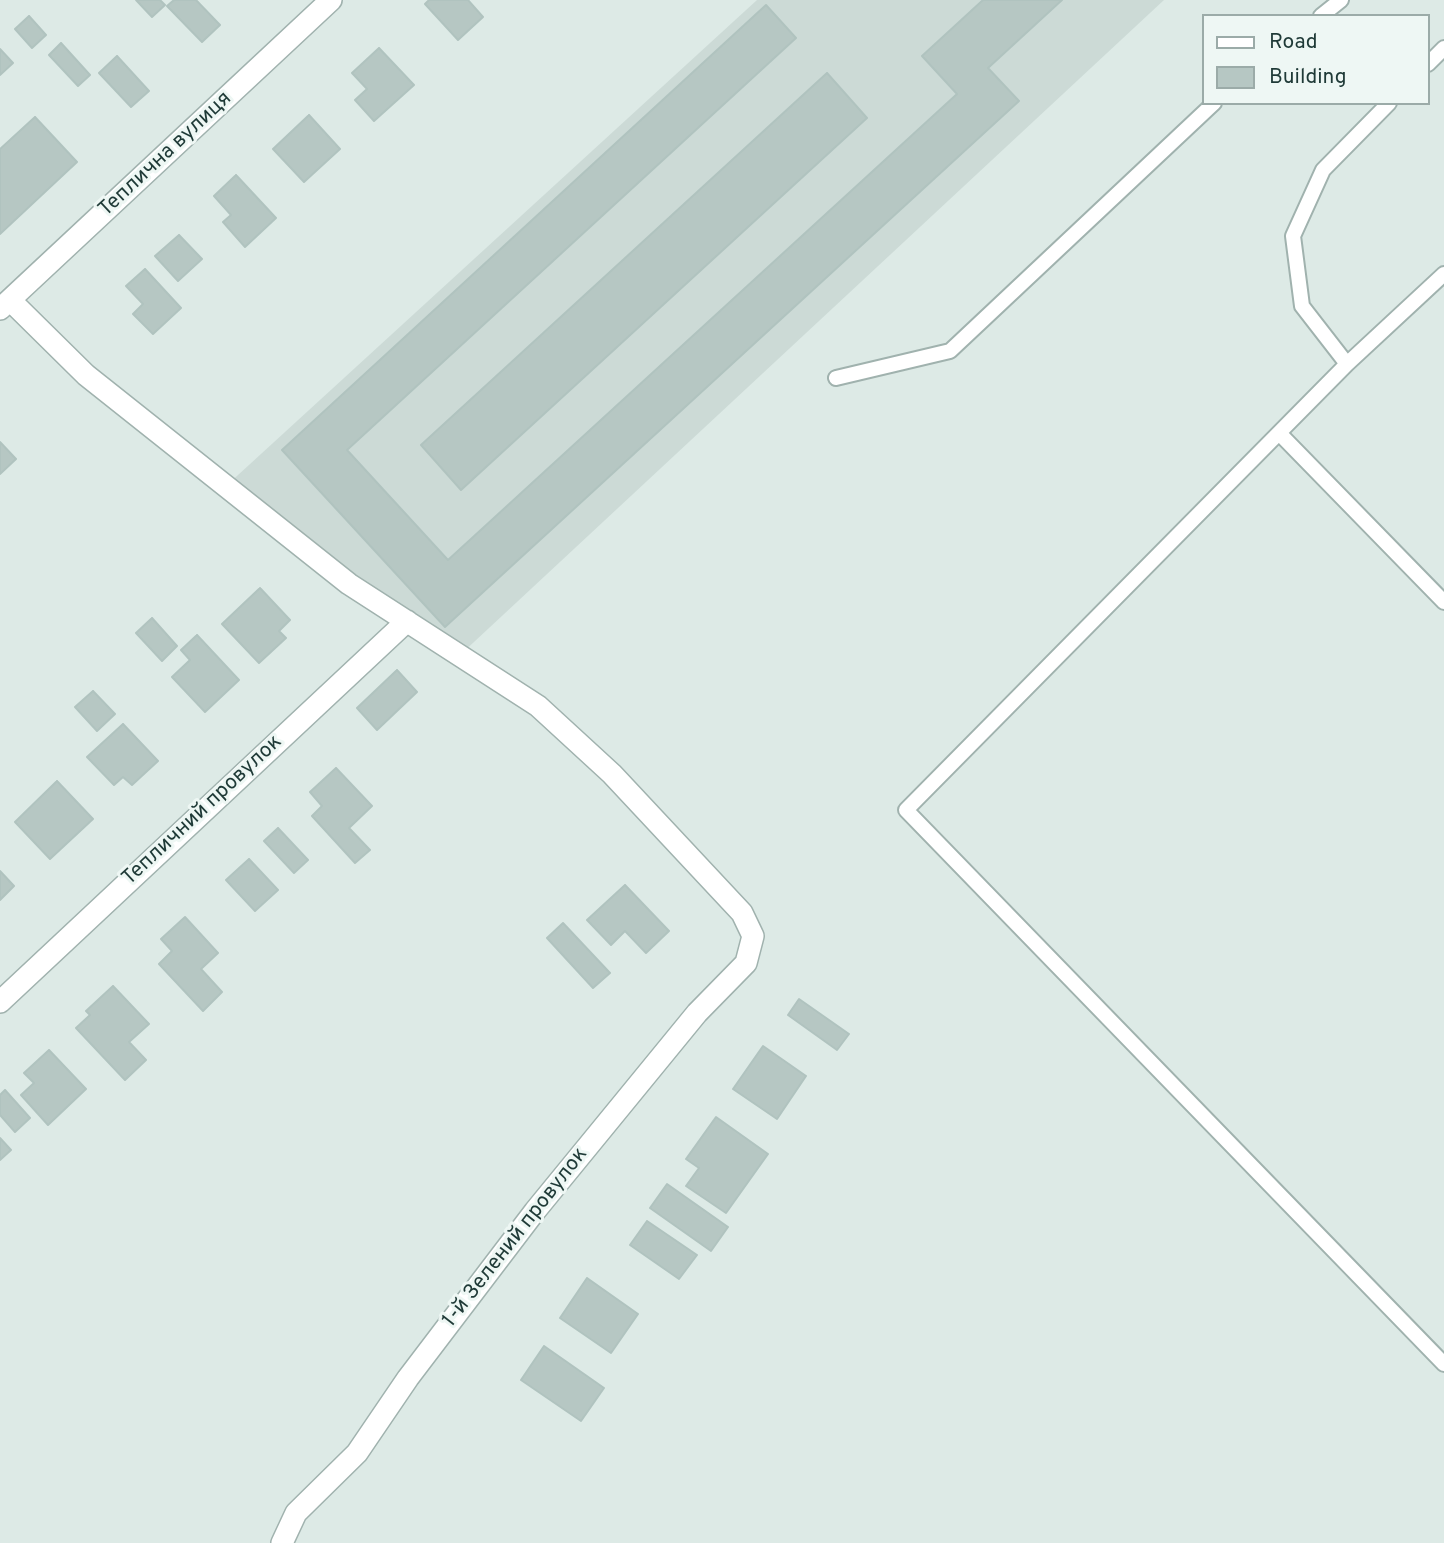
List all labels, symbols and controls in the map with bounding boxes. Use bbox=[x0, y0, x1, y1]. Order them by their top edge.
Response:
legend bbox=[1202, 14, 1430, 105]
text: Road bbox=[1269, 29, 1318, 56]
text: Building bbox=[1269, 64, 1347, 91]
street label: Теплична вулиця bbox=[94, 87, 238, 223]
street label: Тепличний провулок bbox=[118, 730, 288, 892]
street label: 1-й Зелений провулок bbox=[438, 1143, 594, 1333]

